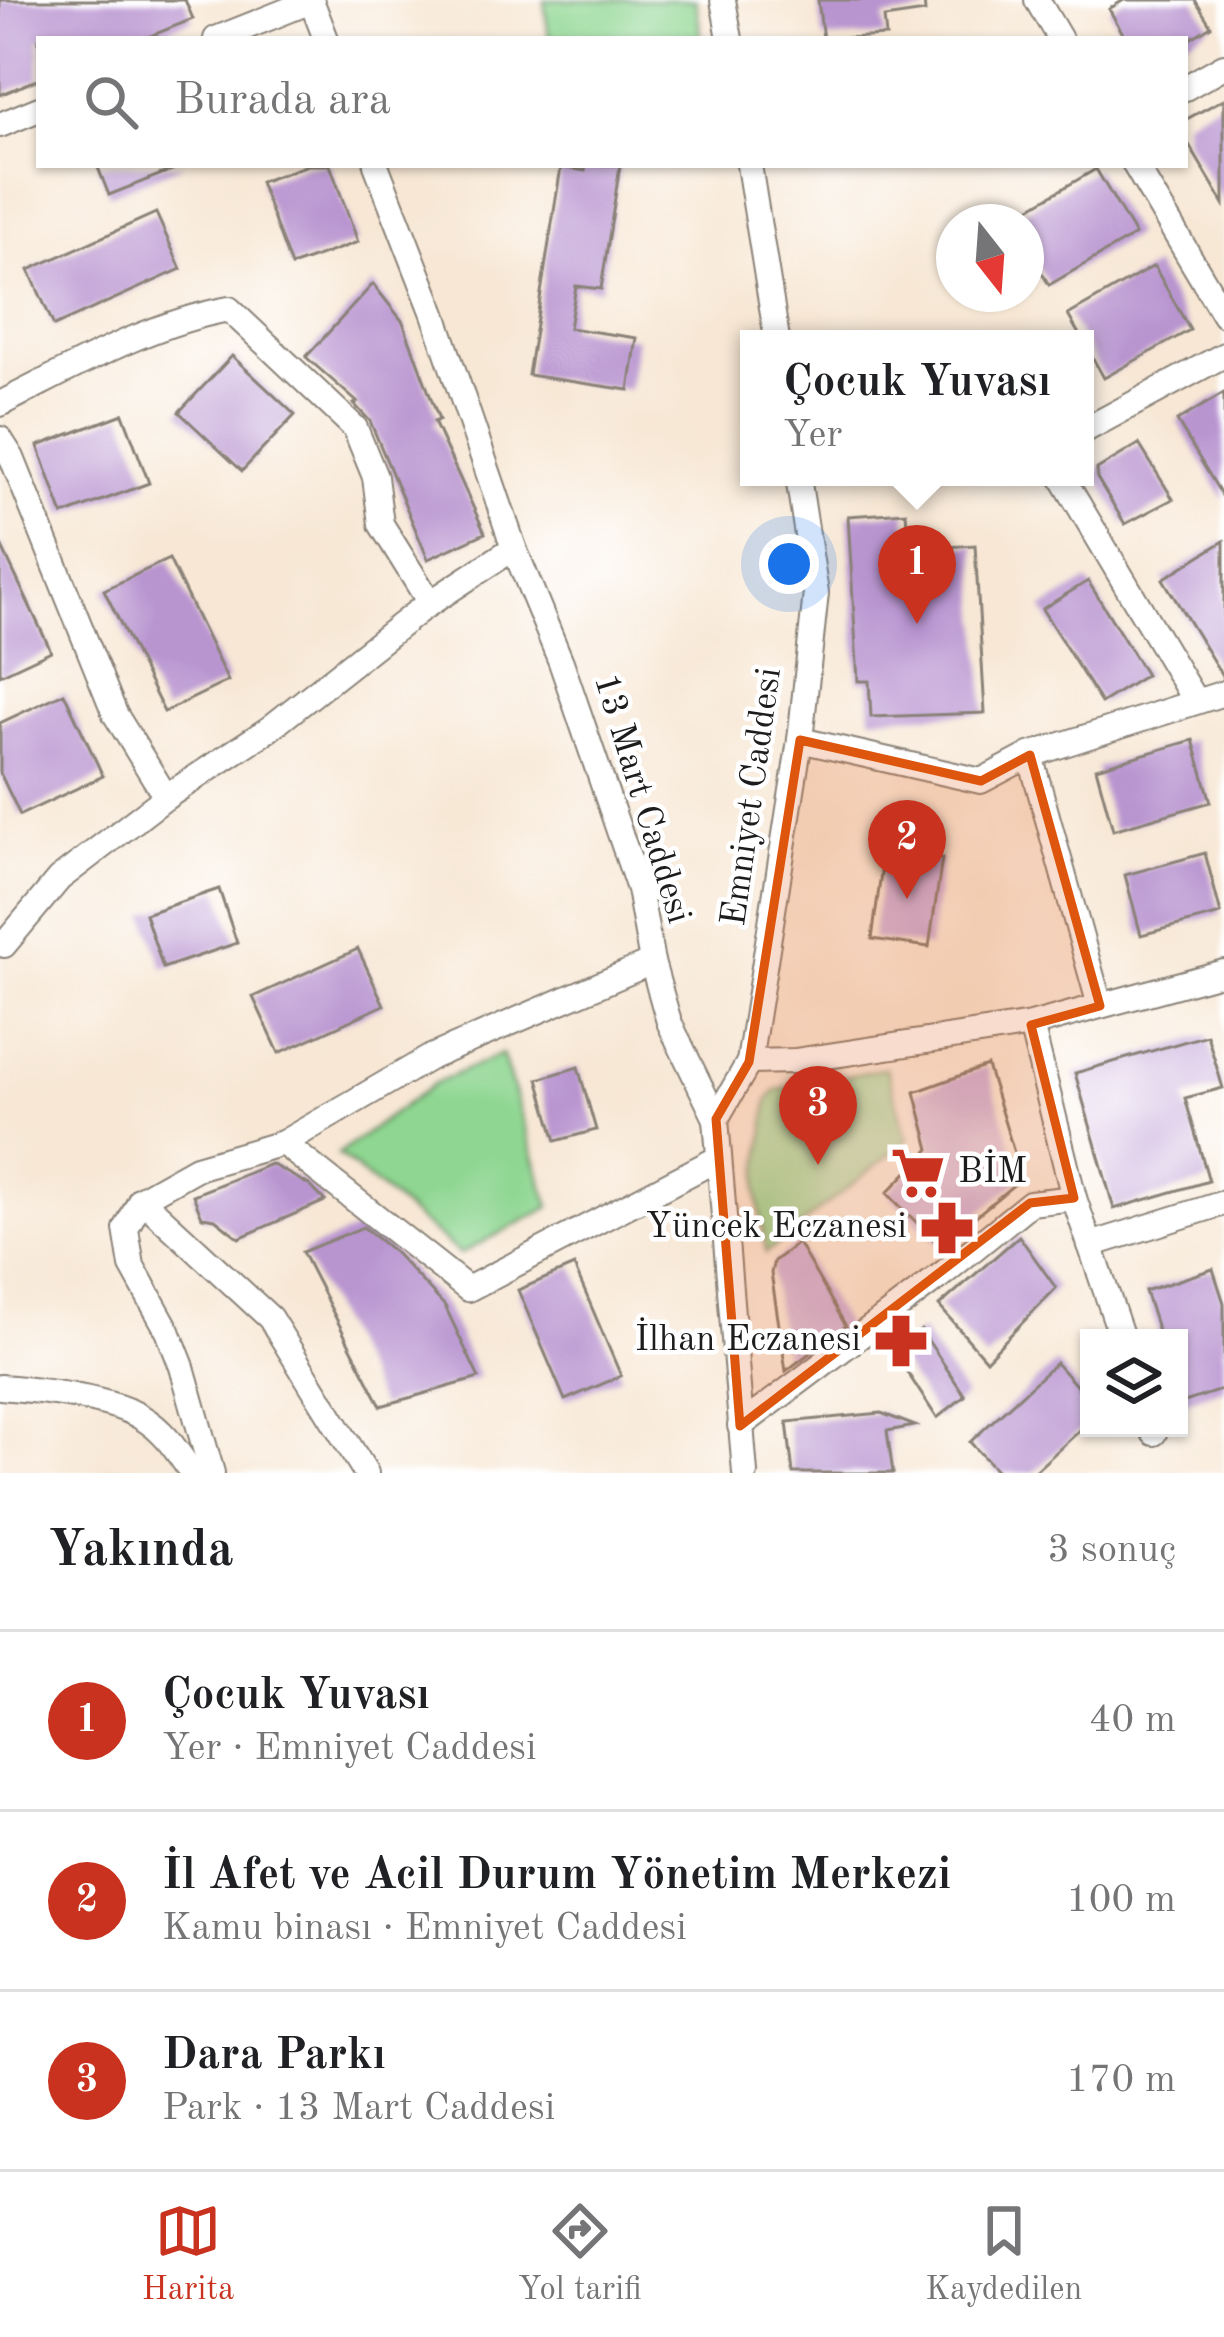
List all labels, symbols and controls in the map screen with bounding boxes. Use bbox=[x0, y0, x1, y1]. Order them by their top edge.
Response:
search box bbox=[36, 36, 1188, 168]
icon: search bbox=[78, 69, 144, 135]
text: Burada ara bbox=[174, 79, 391, 124]
north arrow bbox=[936, 204, 1044, 312]
popup bbox=[740, 330, 1094, 486]
text: Çocuk Yuvası bbox=[783, 361, 1051, 406]
text: Yer bbox=[783, 416, 843, 455]
pin: 1 bbox=[878, 525, 956, 624]
your location bbox=[759, 534, 819, 594]
street label: Emniyet Caddesi bbox=[717, 665, 789, 929]
street label: 13 Mart Caddesi bbox=[586, 670, 696, 928]
pin: 2 bbox=[868, 800, 946, 899]
pin: 3 bbox=[779, 1066, 857, 1165]
supermarket icon: BİM bbox=[889, 1144, 947, 1202]
place label: BİM bbox=[958, 1149, 1027, 1191]
pharmacy icon: Yüncek Eczanesi bbox=[918, 1199, 976, 1257]
place label: Yüncek Eczanesi bbox=[646, 1210, 907, 1246]
pharmacy icon: İlhan Eczanesi bbox=[872, 1312, 930, 1370]
place label: İlhan Eczanesi bbox=[635, 1317, 861, 1359]
map controls bbox=[1080, 1329, 1188, 1437]
button: layers bbox=[1080, 1329, 1188, 1437]
text: Yakında bbox=[48, 1526, 234, 1577]
text: 3 sonuç bbox=[1047, 1531, 1176, 1570]
text: Çocuk Yuvası bbox=[162, 1674, 430, 1719]
text: 1 bbox=[76, 1701, 98, 1740]
text: 40 m bbox=[1089, 1701, 1176, 1740]
text: Yer · Emniyet Caddesi bbox=[162, 1729, 537, 1768]
text: İl Afet ve Acil Durum Yönetim Merkezi bbox=[162, 1854, 951, 1899]
text: 2 bbox=[76, 1881, 98, 1920]
text: 100 m bbox=[1066, 1881, 1176, 1920]
text: Kamu binası · Emniyet Caddesi bbox=[162, 1909, 687, 1948]
text: Dara Parkı bbox=[162, 2034, 386, 2079]
text: 3 bbox=[76, 2061, 98, 2100]
text: 170 m bbox=[1066, 2061, 1176, 2100]
text: Park · 13 Mart Caddesi bbox=[162, 2089, 555, 2128]
tab: Harita bbox=[142, 2198, 234, 2311]
tab: Yol tarifi bbox=[518, 2198, 642, 2311]
tab: Kaydedilen bbox=[925, 2198, 1082, 2311]

